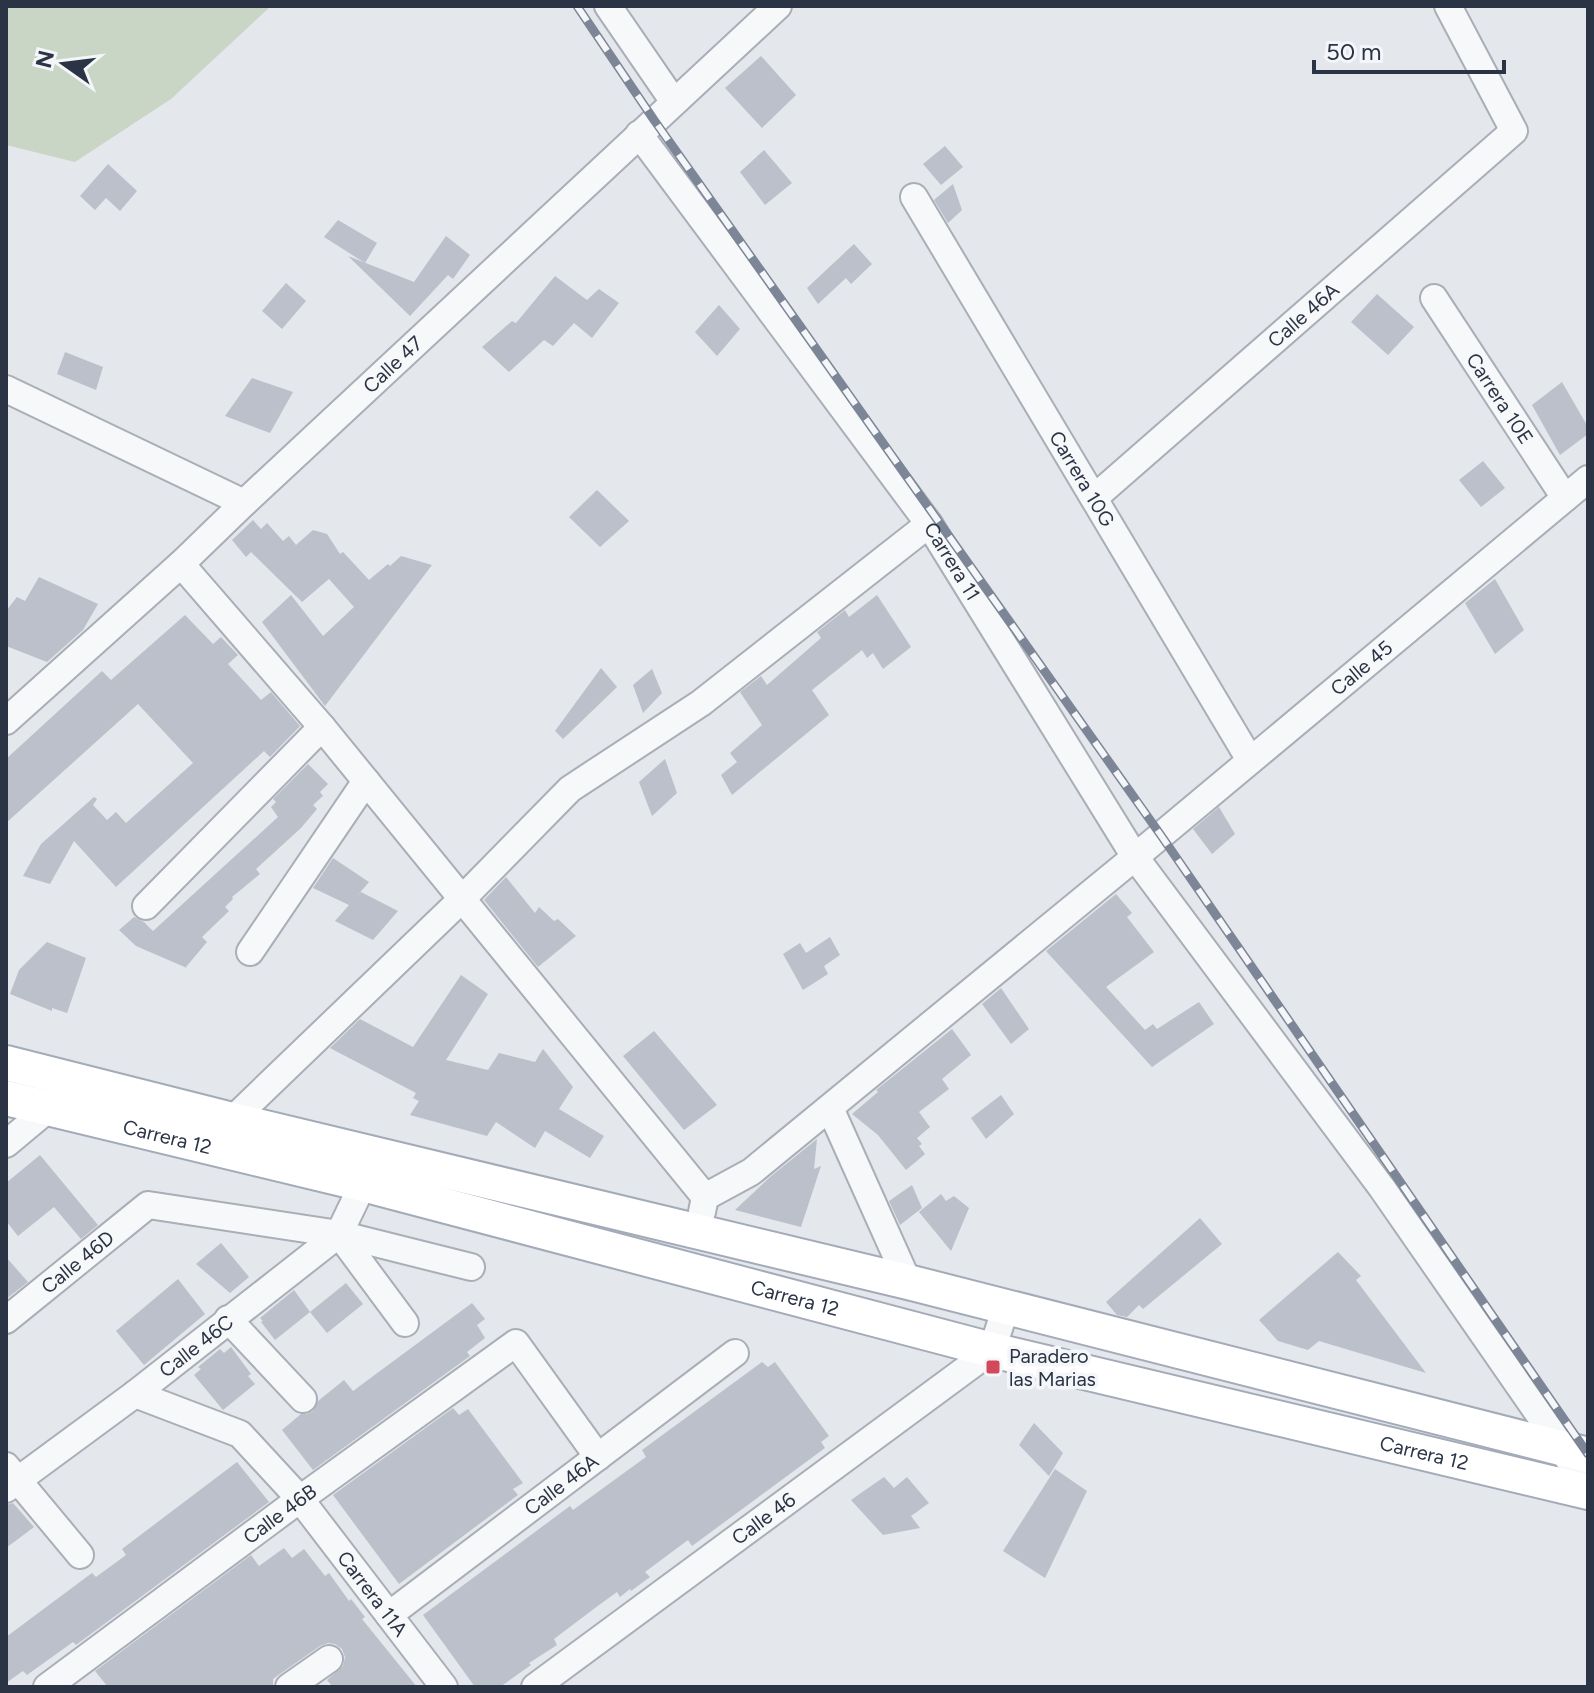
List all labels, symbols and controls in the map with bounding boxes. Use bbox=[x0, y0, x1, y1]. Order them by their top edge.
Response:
north arrow bbox=[24, 24, 104, 104]
scale bar bbox=[1314, 24, 1504, 74]
text: 50 m bbox=[1326, 37, 1382, 66]
text: N bbox=[30, 48, 60, 71]
street label: Calle 46A bbox=[1263, 277, 1344, 353]
street label: Calle 47 bbox=[358, 331, 428, 398]
street label: Carrera 10E bbox=[1461, 348, 1538, 448]
street label: Carrera 10G bbox=[1044, 426, 1120, 531]
street label: Carrera 11 bbox=[919, 518, 985, 605]
street label: Calle 45 bbox=[1326, 635, 1397, 701]
street label: Carrera 12 bbox=[121, 1115, 214, 1159]
street label: Calle 46D bbox=[36, 1225, 119, 1299]
street label: Carrera 12 bbox=[748, 1275, 842, 1321]
street label: Calle 46C bbox=[154, 1310, 238, 1382]
place label: Paradero las Marias bbox=[1009, 1344, 1096, 1391]
marker: Paradero las Marias bbox=[984, 1358, 1002, 1376]
street label: Carrera 12 bbox=[1377, 1431, 1471, 1475]
street label: Calle 46A bbox=[519, 1449, 603, 1520]
street label: Calle 46B bbox=[238, 1479, 321, 1549]
street label: Calle 46 bbox=[727, 1487, 800, 1550]
street label: Carrera 11A bbox=[332, 1546, 413, 1641]

